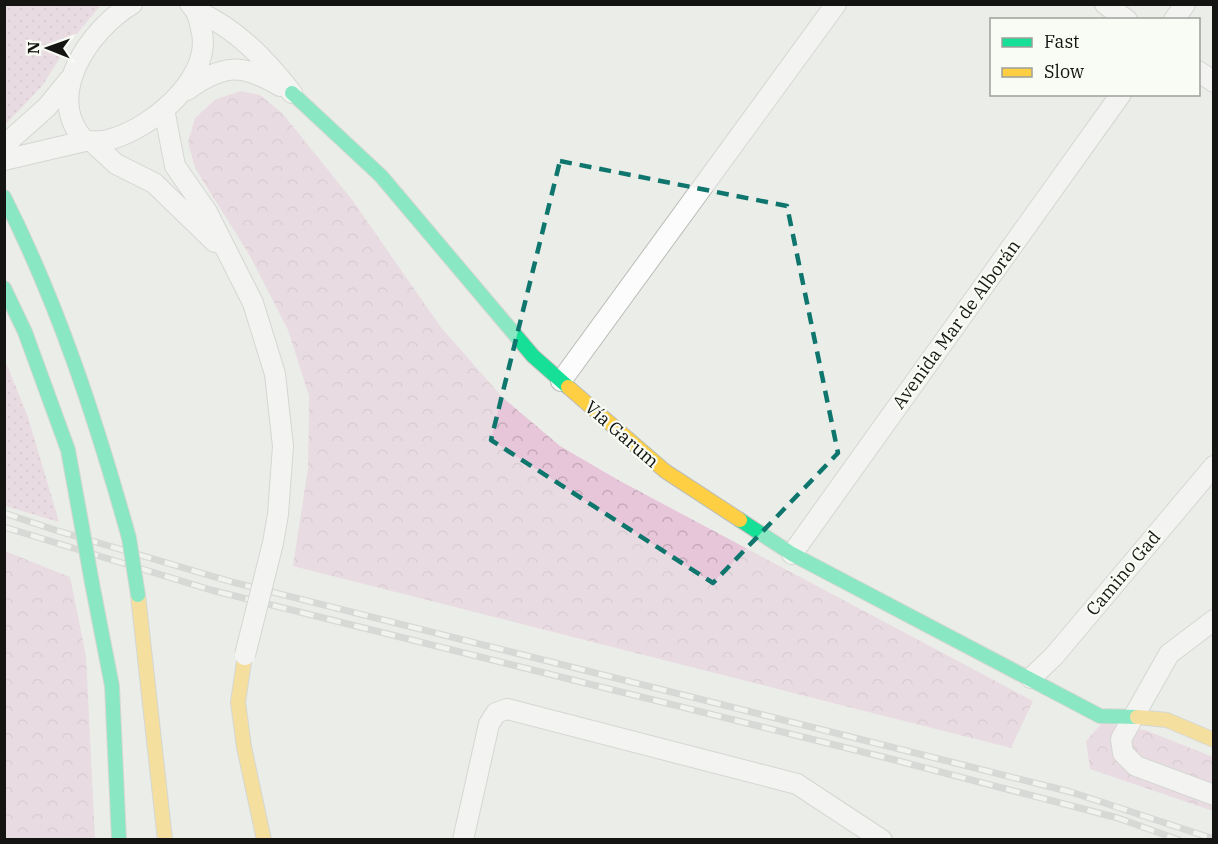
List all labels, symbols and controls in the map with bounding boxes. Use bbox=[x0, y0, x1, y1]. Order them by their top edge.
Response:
north arrow bbox=[18, 18, 78, 78]
legend bbox=[990, 18, 1200, 96]
text: Fast bbox=[1044, 30, 1079, 53]
text: N bbox=[23, 41, 43, 54]
text: Slow bbox=[1044, 60, 1084, 83]
street label: Avenida Mar de Alborán bbox=[887, 235, 1025, 413]
street label: Vía Garum bbox=[580, 396, 664, 472]
street label: Camino Gad bbox=[1081, 526, 1165, 620]

